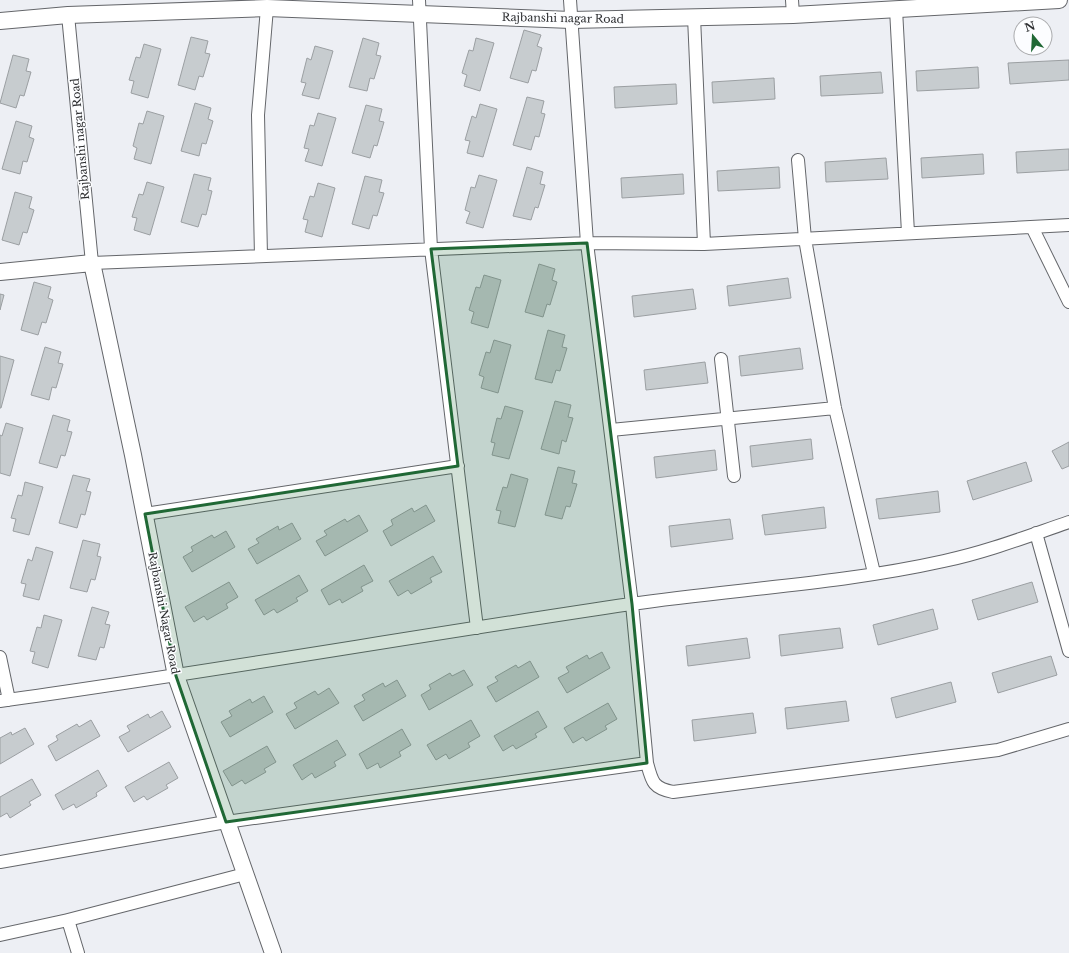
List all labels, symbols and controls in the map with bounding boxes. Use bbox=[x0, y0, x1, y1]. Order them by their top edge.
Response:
street label: Rajbanshi nagar Road bbox=[502, 10, 625, 26]
north arrow bbox=[1013, 16, 1053, 56]
text: N bbox=[1023, 18, 1038, 35]
street label: Rajbanshi nagar Road bbox=[68, 77, 92, 200]
street label: Rajbanshi Nagar Road bbox=[145, 551, 183, 676]

